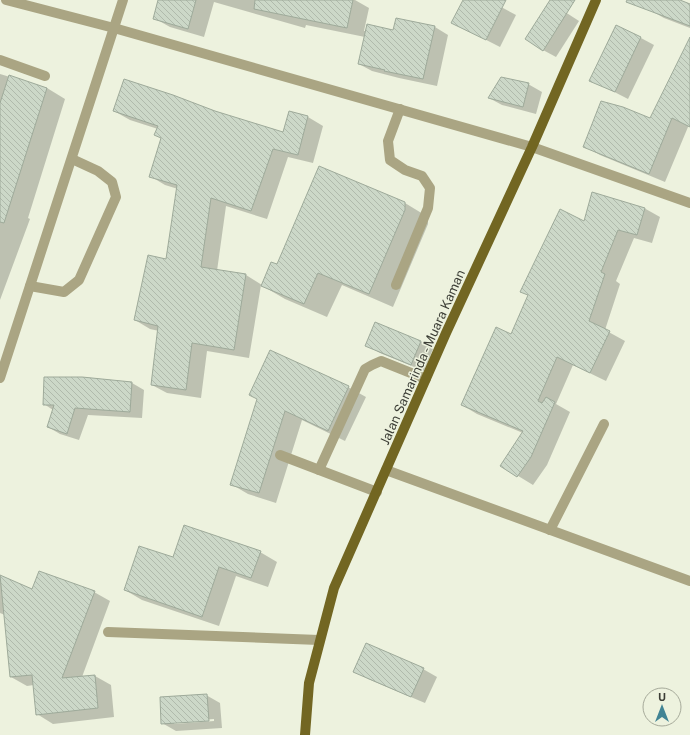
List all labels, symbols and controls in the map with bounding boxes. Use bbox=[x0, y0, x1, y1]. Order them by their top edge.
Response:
street label: Jalan Samarinda - Muara Kaman bbox=[377, 267, 468, 447]
north arrow bbox=[642, 687, 682, 727]
text: U bbox=[658, 691, 666, 703]

